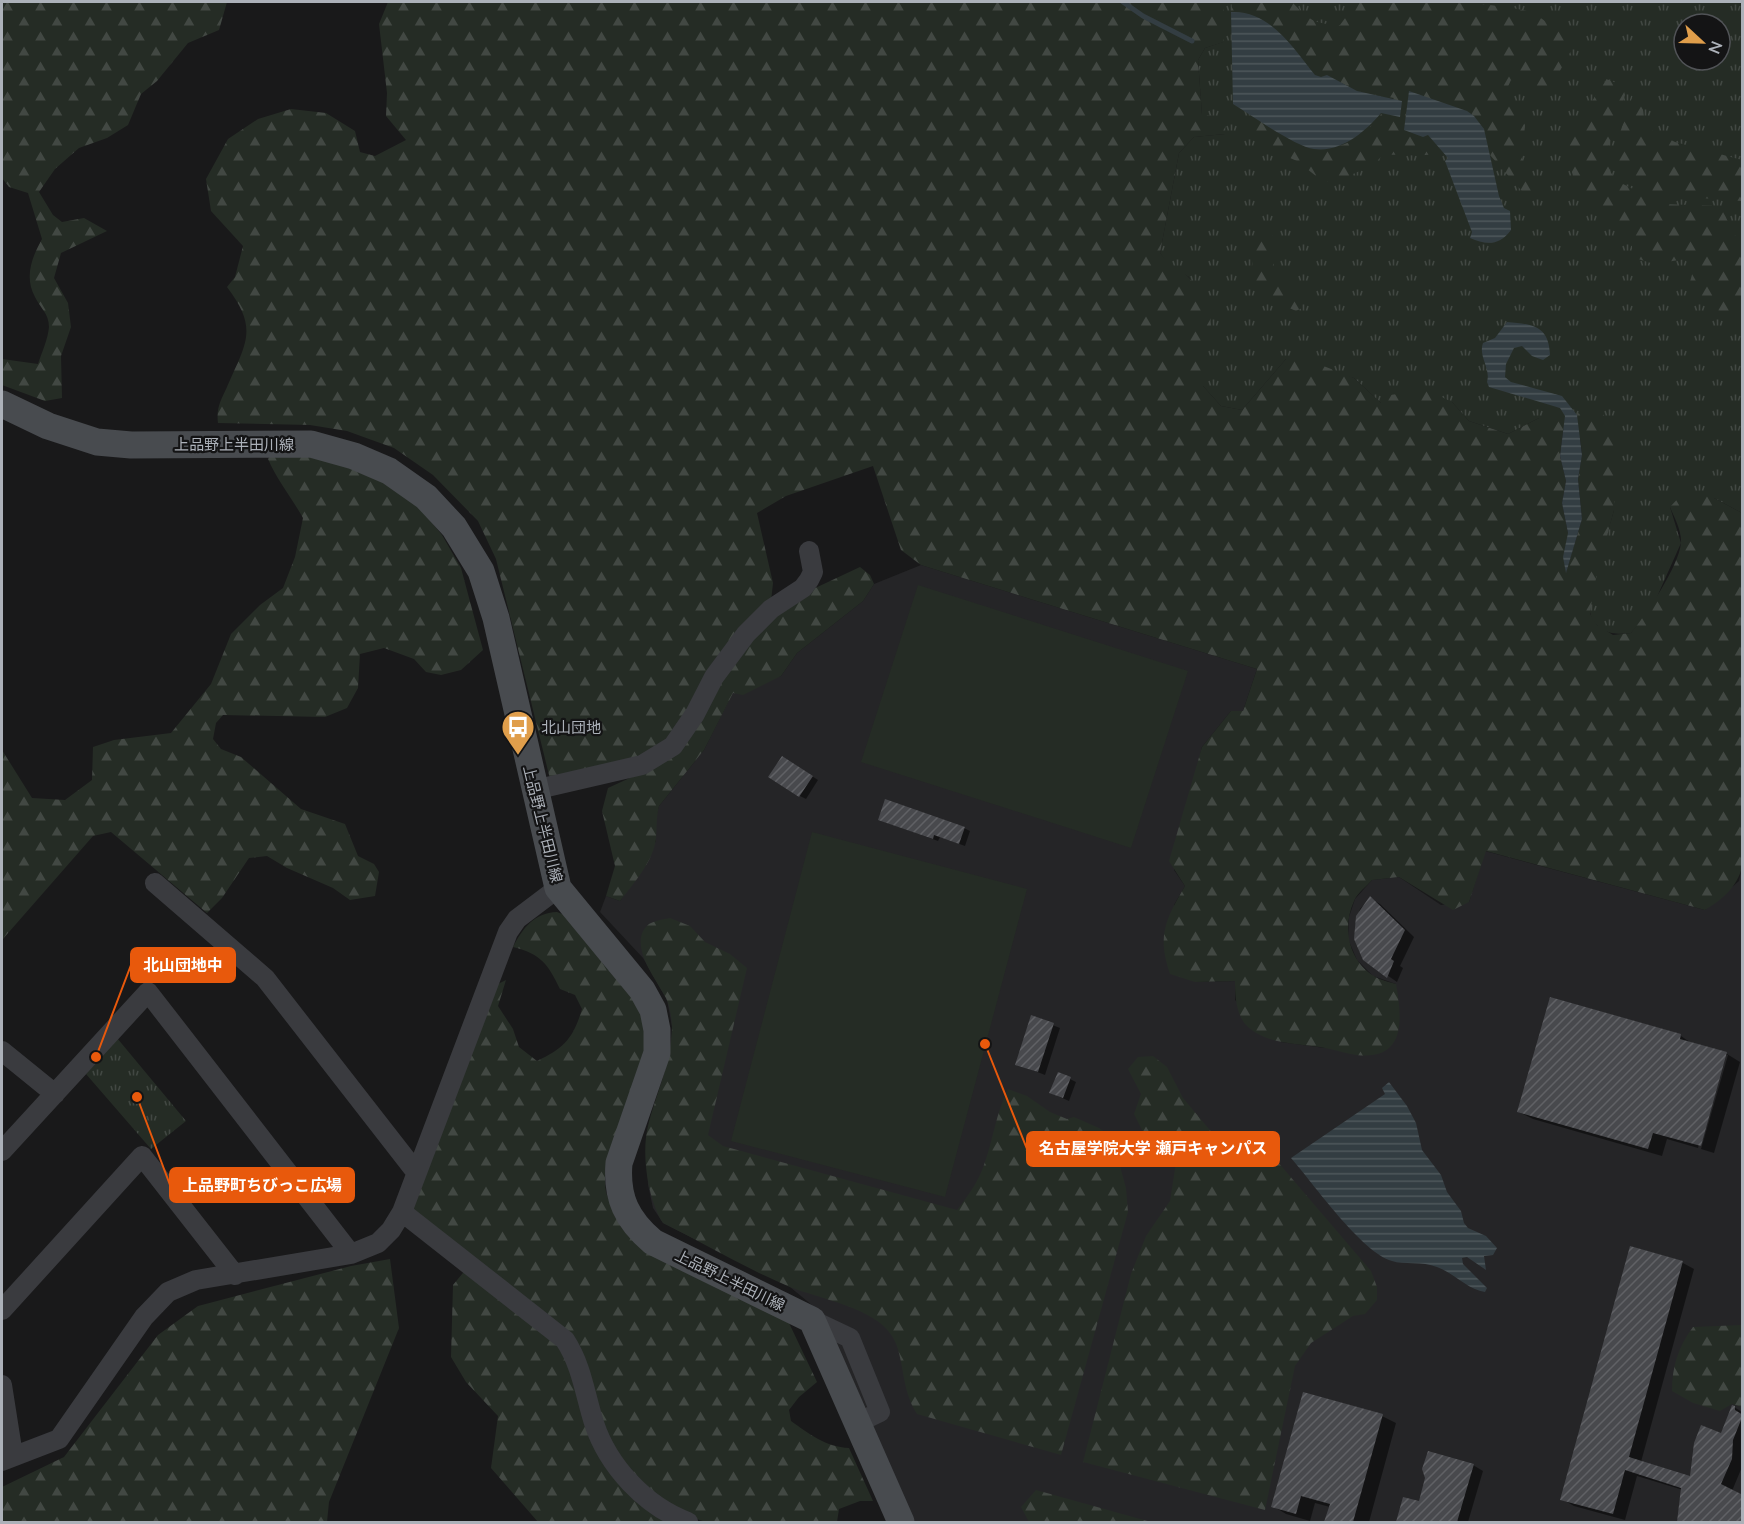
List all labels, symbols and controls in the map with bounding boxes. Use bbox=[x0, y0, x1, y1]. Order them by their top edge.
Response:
north arrow bbox=[1672, 12, 1732, 72]
text: N bbox=[1704, 38, 1727, 57]
street label: 上品野上半田川線 bbox=[174, 435, 294, 454]
bus stop icon: 北山団地 bbox=[500, 709, 536, 756]
place label: 北山団地 bbox=[541, 718, 601, 737]
street label: 上品野上半田川線 bbox=[519, 763, 567, 885]
callout: 北山団地中 bbox=[131, 948, 235, 982]
text: 北山団地中 bbox=[143, 955, 223, 975]
callout: 名古屋学院大学 瀬戸キャンパス bbox=[1027, 1132, 1279, 1166]
text: 名古屋学院大学 瀬戸キャンパス bbox=[1039, 1138, 1267, 1158]
callout: 上品野町ちびっこ広場 bbox=[170, 1168, 354, 1202]
text: 上品野町ちびっこ広場 bbox=[182, 1175, 342, 1195]
street label: 上品野上半田川線 bbox=[672, 1245, 788, 1315]

